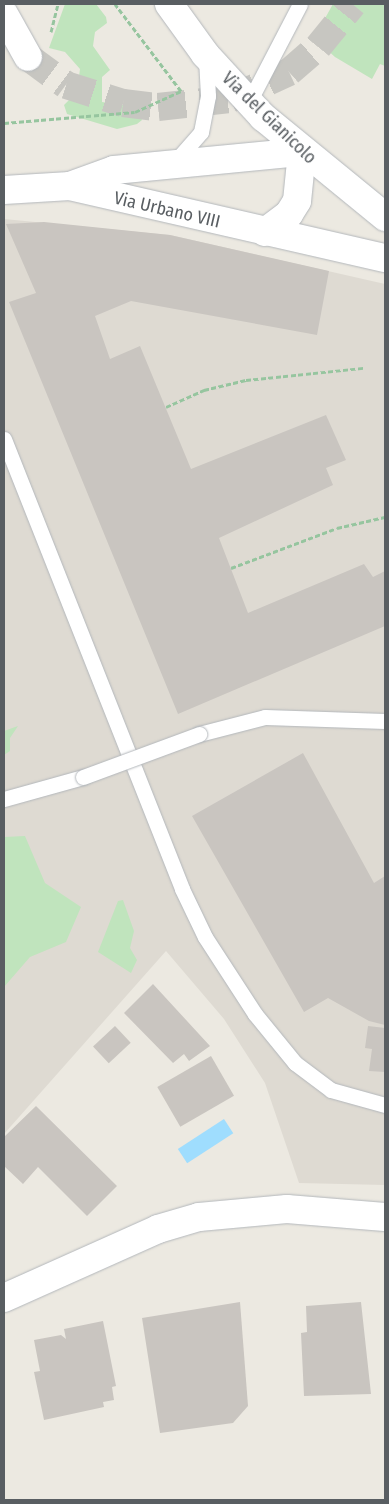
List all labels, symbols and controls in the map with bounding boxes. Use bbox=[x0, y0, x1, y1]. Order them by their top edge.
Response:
street label: Via del Gianicolo bbox=[217, 68, 321, 168]
street label: Via Urbano VIII bbox=[112, 187, 222, 233]

